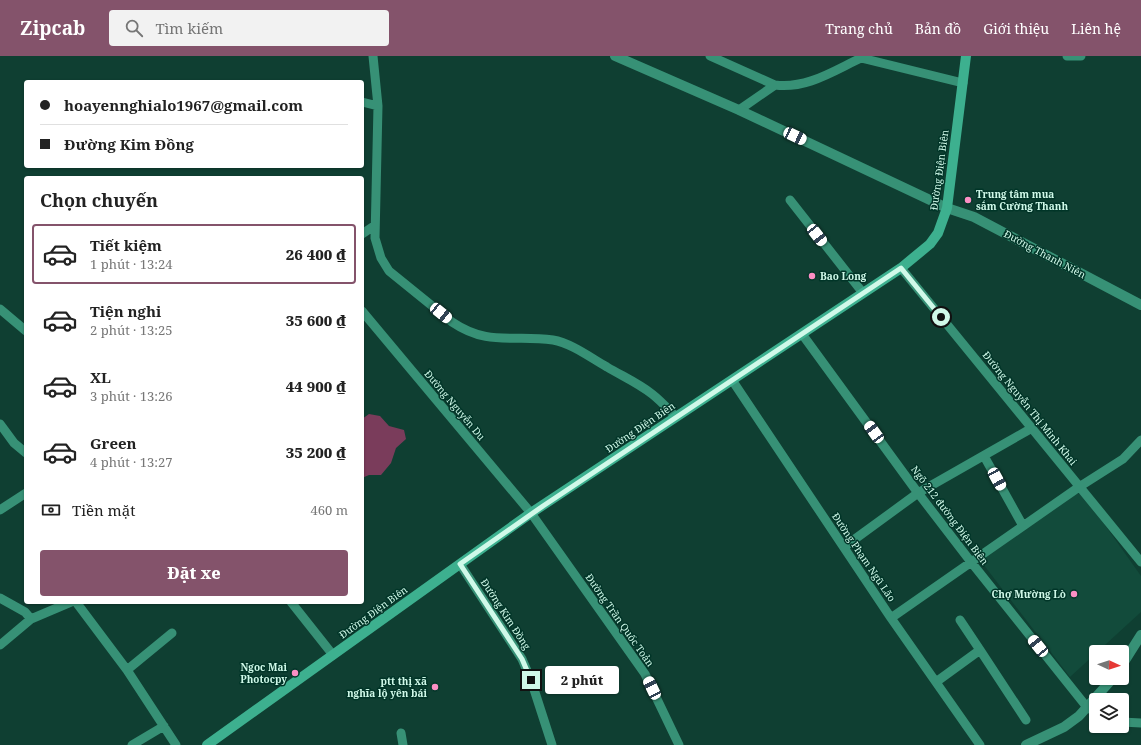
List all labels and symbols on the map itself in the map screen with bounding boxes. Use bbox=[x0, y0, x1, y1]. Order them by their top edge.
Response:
car bbox=[782, 125, 808, 147]
street label: Đường Điện Biên bbox=[926, 128, 952, 211]
place label: Trung tâm mua sắm Cường Thanh bbox=[976, 187, 1068, 213]
marker: Trung tâm mua sắm Cường Thanh bbox=[963, 195, 973, 205]
car bbox=[805, 222, 829, 248]
street label: Đường Thanh Niên bbox=[1002, 226, 1089, 282]
place label: Bao Long bbox=[820, 269, 867, 283]
marker: Bao Long bbox=[807, 271, 817, 281]
car bbox=[428, 301, 454, 325]
route start bbox=[932, 308, 950, 326]
street label: Đường Nguyễn Thị Minh Khai bbox=[980, 348, 1081, 468]
street label: Đường Nguyễn Du bbox=[421, 367, 489, 444]
street label: Đường Điện Biên bbox=[602, 398, 678, 455]
car bbox=[862, 419, 886, 445]
street label: Ngõ 212 đường Điện Biên bbox=[908, 463, 992, 568]
car bbox=[986, 466, 1008, 492]
street label: Đường Phạm Ngũ Lão bbox=[829, 510, 899, 604]
street label: Đường Trần Quốc Toản bbox=[583, 571, 658, 670]
street label: Đường Kim Đồng bbox=[478, 576, 534, 653]
street label: Đường Điện Biên bbox=[336, 582, 410, 642]
place label: Chợ Mường Lò bbox=[992, 587, 1066, 601]
marker: Chợ Mường Lò bbox=[1069, 589, 1079, 599]
car bbox=[1026, 633, 1050, 659]
north arrow bbox=[1089, 645, 1129, 685]
place label: Ngoc Mai Photocpy bbox=[240, 660, 287, 686]
callout: 2 phút bbox=[545, 666, 619, 694]
marker: Ngoc Mai Photocpy bbox=[290, 668, 300, 678]
route end bbox=[522, 671, 540, 689]
place label: ptt thị xã nghĩa lộ yên bái bbox=[347, 674, 427, 700]
car bbox=[641, 675, 663, 701]
marker: ptt thị xã nghĩa lộ yên bái bbox=[430, 682, 440, 692]

